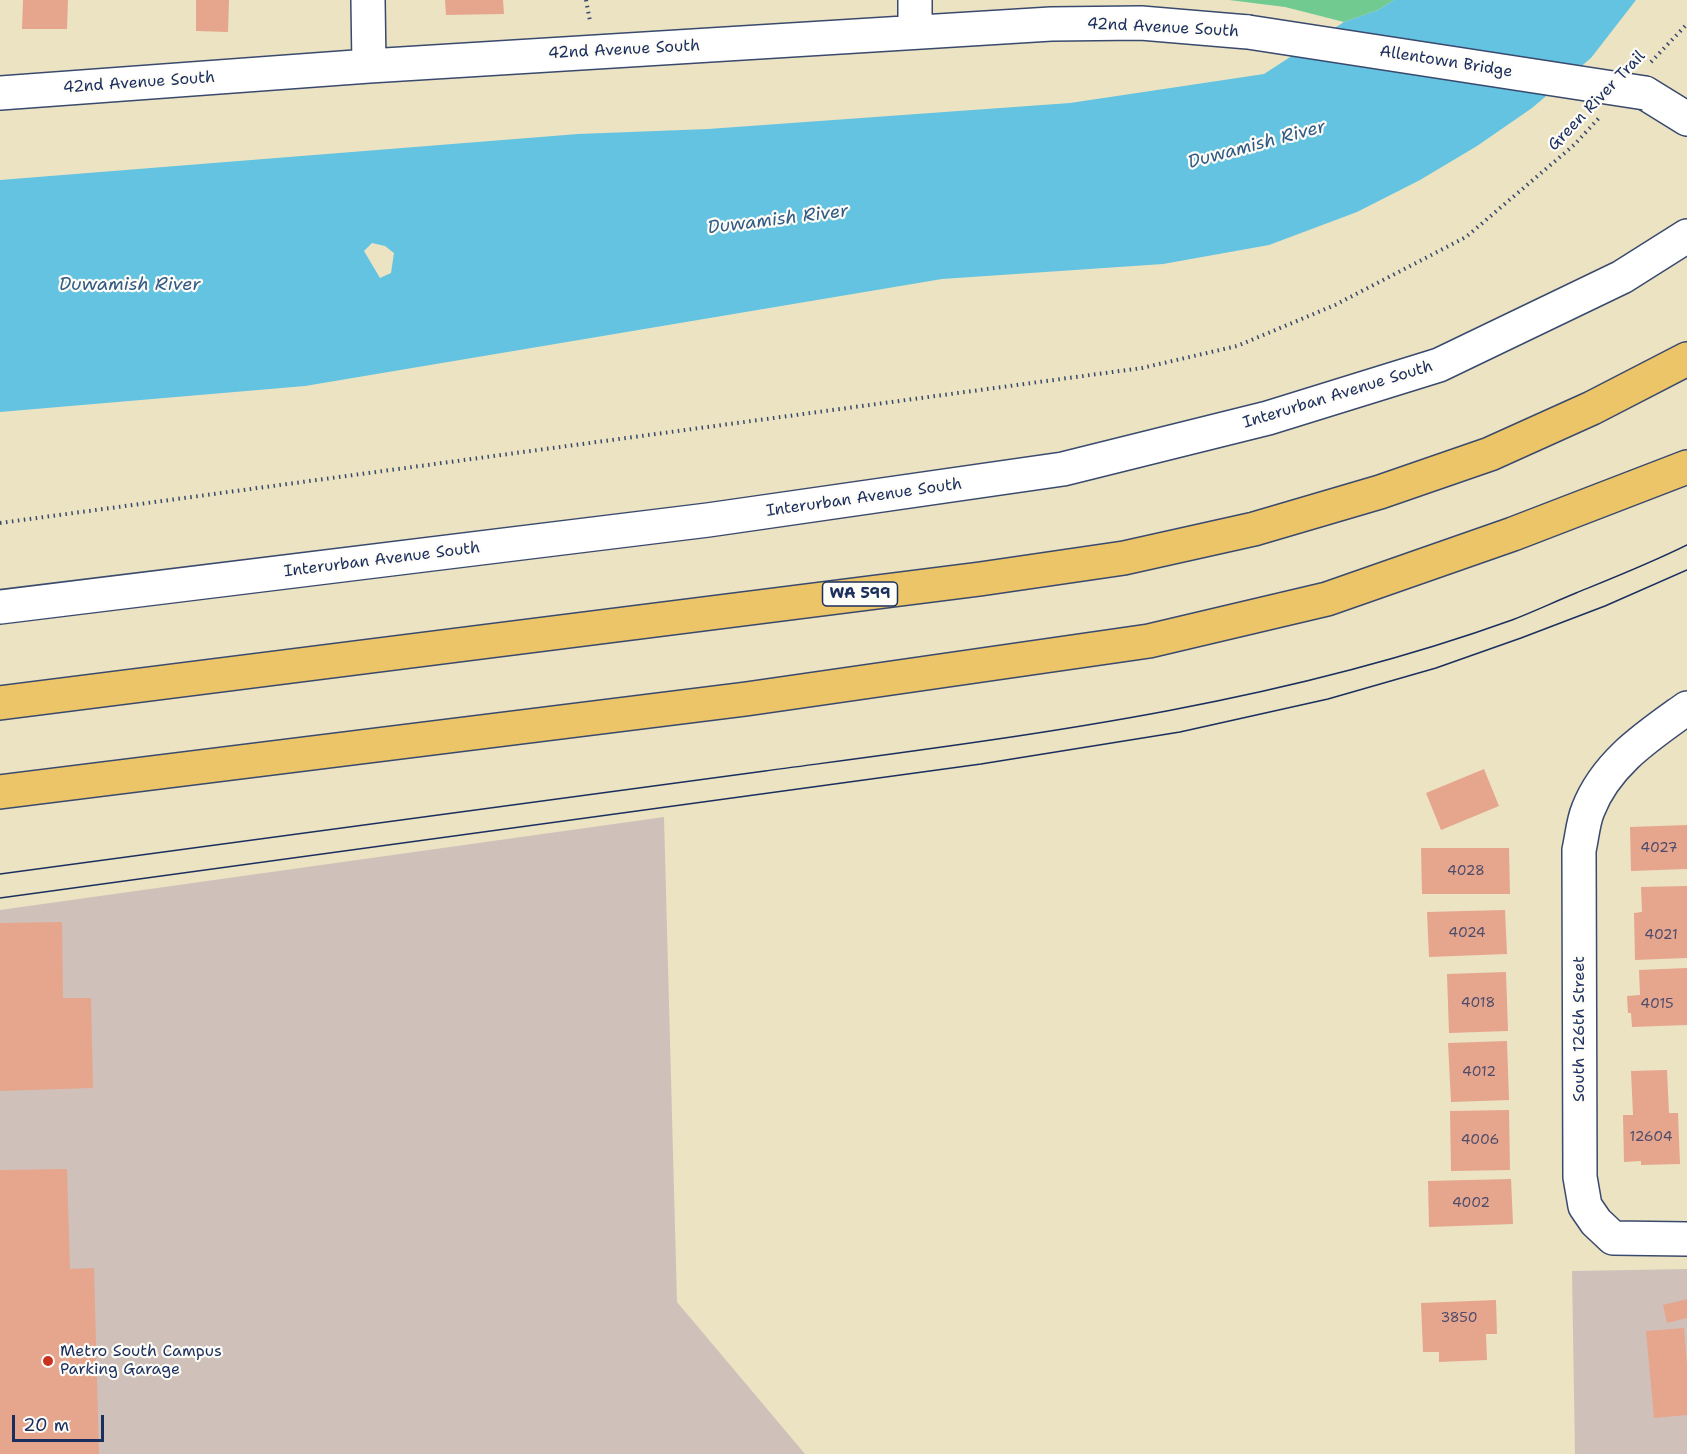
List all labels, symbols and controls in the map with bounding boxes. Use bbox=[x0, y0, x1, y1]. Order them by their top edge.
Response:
street label: 42nd Avenue South bbox=[1086, 14, 1240, 42]
street label: 42nd Avenue South bbox=[547, 36, 701, 64]
street label: Allentown Bridge bbox=[1378, 42, 1514, 82]
street label: Green River Trail bbox=[1544, 47, 1650, 155]
street label: 42nd Avenue South bbox=[62, 68, 216, 98]
water label: Duwamish River bbox=[1186, 116, 1328, 174]
water label: Duwamish River bbox=[706, 201, 850, 239]
water label: Duwamish River bbox=[59, 274, 201, 296]
street label: Interurban Avenue South bbox=[1241, 357, 1435, 433]
street label: Interurban Avenue South bbox=[765, 475, 963, 521]
street label: Interurban Avenue South bbox=[283, 538, 481, 582]
road number: WA 599 bbox=[822, 582, 898, 606]
house number: 4027 bbox=[1640, 840, 1678, 856]
house number: 4028 bbox=[1447, 863, 1485, 879]
house number: 4024 bbox=[1448, 925, 1486, 941]
house number: 4021 bbox=[1644, 927, 1678, 943]
street label: South 126th Street bbox=[1570, 956, 1590, 1102]
house number: 4018 bbox=[1461, 995, 1495, 1011]
house number: 4015 bbox=[1640, 996, 1674, 1012]
house number: 4012 bbox=[1462, 1064, 1496, 1080]
house number: 12604 bbox=[1630, 1129, 1672, 1145]
house number: 4006 bbox=[1461, 1132, 1499, 1148]
house number: 4002 bbox=[1452, 1195, 1490, 1211]
house number: 3850 bbox=[1440, 1310, 1478, 1326]
place label: Metro South Campus Parking Garage bbox=[60, 1342, 222, 1380]
marker: Metro South Campus Parking Garage bbox=[41, 1354, 55, 1368]
scale bar bbox=[15, 1403, 106, 1441]
text: 20 m bbox=[23, 1413, 69, 1437]

